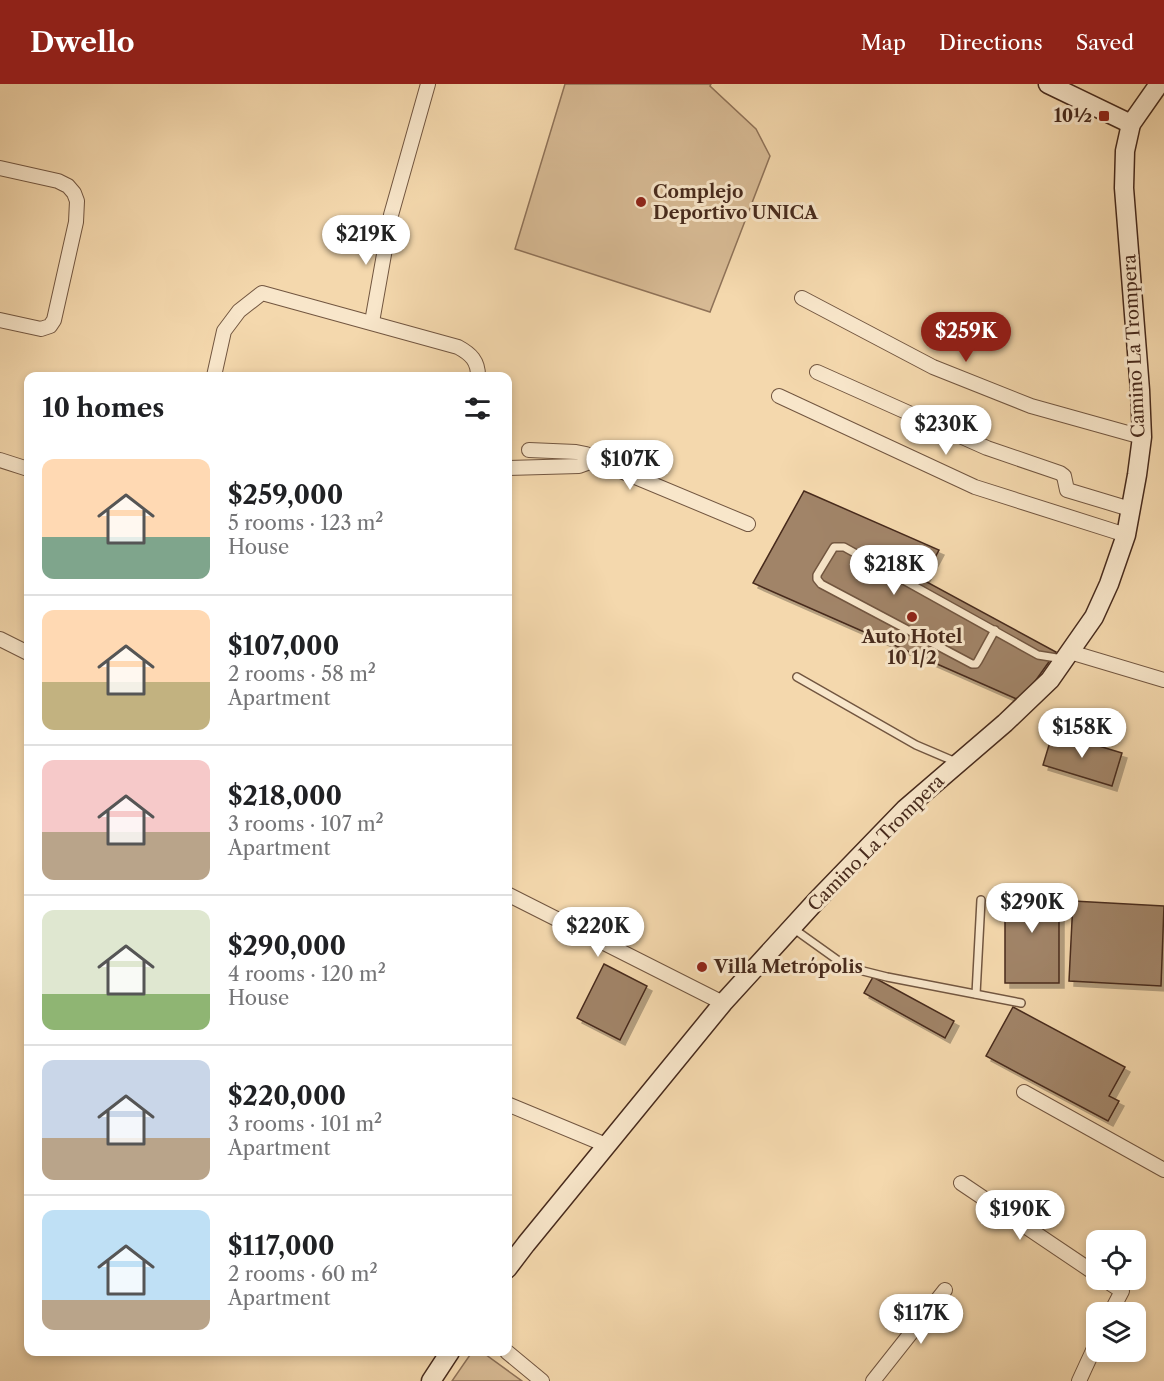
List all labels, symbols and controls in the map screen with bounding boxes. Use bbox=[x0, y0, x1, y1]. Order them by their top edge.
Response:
text: Dwello bbox=[30, 25, 135, 59]
text: Map bbox=[861, 30, 906, 55]
text: Directions bbox=[939, 30, 1043, 55]
text: Saved bbox=[1076, 30, 1134, 55]
place label: 10½ bbox=[1054, 105, 1092, 127]
marker: 10½ bbox=[1097, 109, 1111, 123]
place label: Complejo Deportivo UNICA bbox=[653, 181, 819, 224]
marker: Complejo Deportivo UNICA bbox=[634, 195, 648, 209]
pin: $219K bbox=[324, 215, 408, 266]
text: $219K bbox=[336, 222, 396, 246]
street label: Camino La Trompera bbox=[1118, 253, 1150, 438]
pin: $259K bbox=[924, 312, 1008, 363]
text: $259K bbox=[935, 319, 997, 343]
text: 10 homes bbox=[42, 392, 164, 424]
icon: filters bbox=[461, 392, 494, 425]
pin: $230K bbox=[904, 405, 988, 456]
text: $230K bbox=[915, 412, 978, 436]
pin: $107K bbox=[588, 440, 672, 491]
text: $107K bbox=[600, 447, 660, 471]
text: $259,000 bbox=[228, 479, 343, 511]
icon: home bbox=[90, 483, 162, 555]
text: 5 rooms · 123 m² bbox=[228, 511, 384, 535]
text: House bbox=[228, 535, 289, 559]
pin: $218K bbox=[852, 545, 936, 596]
text: $218K bbox=[864, 552, 924, 576]
marker: Auto Hotel 10 1/2 bbox=[905, 610, 919, 624]
place label: Auto Hotel 10 1/2 bbox=[861, 626, 962, 669]
text: $107,000 bbox=[228, 630, 339, 662]
icon: home bbox=[90, 634, 162, 706]
text: 2 rooms · 58 m² bbox=[228, 662, 376, 686]
text: Apartment bbox=[228, 686, 331, 710]
pin: $158K bbox=[1040, 708, 1124, 759]
text: $158K bbox=[1052, 715, 1112, 739]
street label: Camino La Trompera bbox=[803, 770, 949, 916]
text: $218,000 bbox=[228, 780, 342, 812]
icon: home bbox=[90, 784, 162, 856]
text: 3 rooms · 107 m² bbox=[228, 812, 384, 836]
text: Apartment bbox=[228, 836, 331, 860]
pin: $290K bbox=[990, 883, 1074, 934]
text: $290K bbox=[1000, 890, 1064, 914]
pin: $220K bbox=[556, 907, 640, 958]
text: $220K bbox=[566, 914, 630, 938]
text: $290,000 bbox=[228, 930, 346, 962]
icon: home bbox=[90, 934, 162, 1006]
place label: Villa Metrópolis bbox=[713, 956, 863, 978]
marker: Villa Metrópolis bbox=[695, 960, 709, 974]
text: 4 rooms · 120 m² bbox=[228, 962, 386, 986]
text: House bbox=[228, 986, 289, 1010]
text: $220,000 bbox=[228, 1080, 346, 1112]
icon: home bbox=[90, 1084, 162, 1156]
text: 3 rooms · 101 m² bbox=[228, 1112, 382, 1136]
text: Apartment bbox=[228, 1136, 331, 1160]
pin: $190K bbox=[978, 1190, 1062, 1241]
text: $190K bbox=[990, 1197, 1050, 1221]
text: $117,000 bbox=[228, 1230, 335, 1262]
map controls bbox=[1086, 1230, 1146, 1362]
button: locate bbox=[1086, 1230, 1146, 1290]
icon: home bbox=[90, 1234, 162, 1306]
text: 2 rooms · 60 m² bbox=[228, 1262, 378, 1286]
text: Apartment bbox=[228, 1286, 331, 1310]
pin: $117K bbox=[879, 1294, 963, 1345]
text: $117K bbox=[893, 1301, 949, 1325]
button: layers bbox=[1086, 1302, 1146, 1362]

